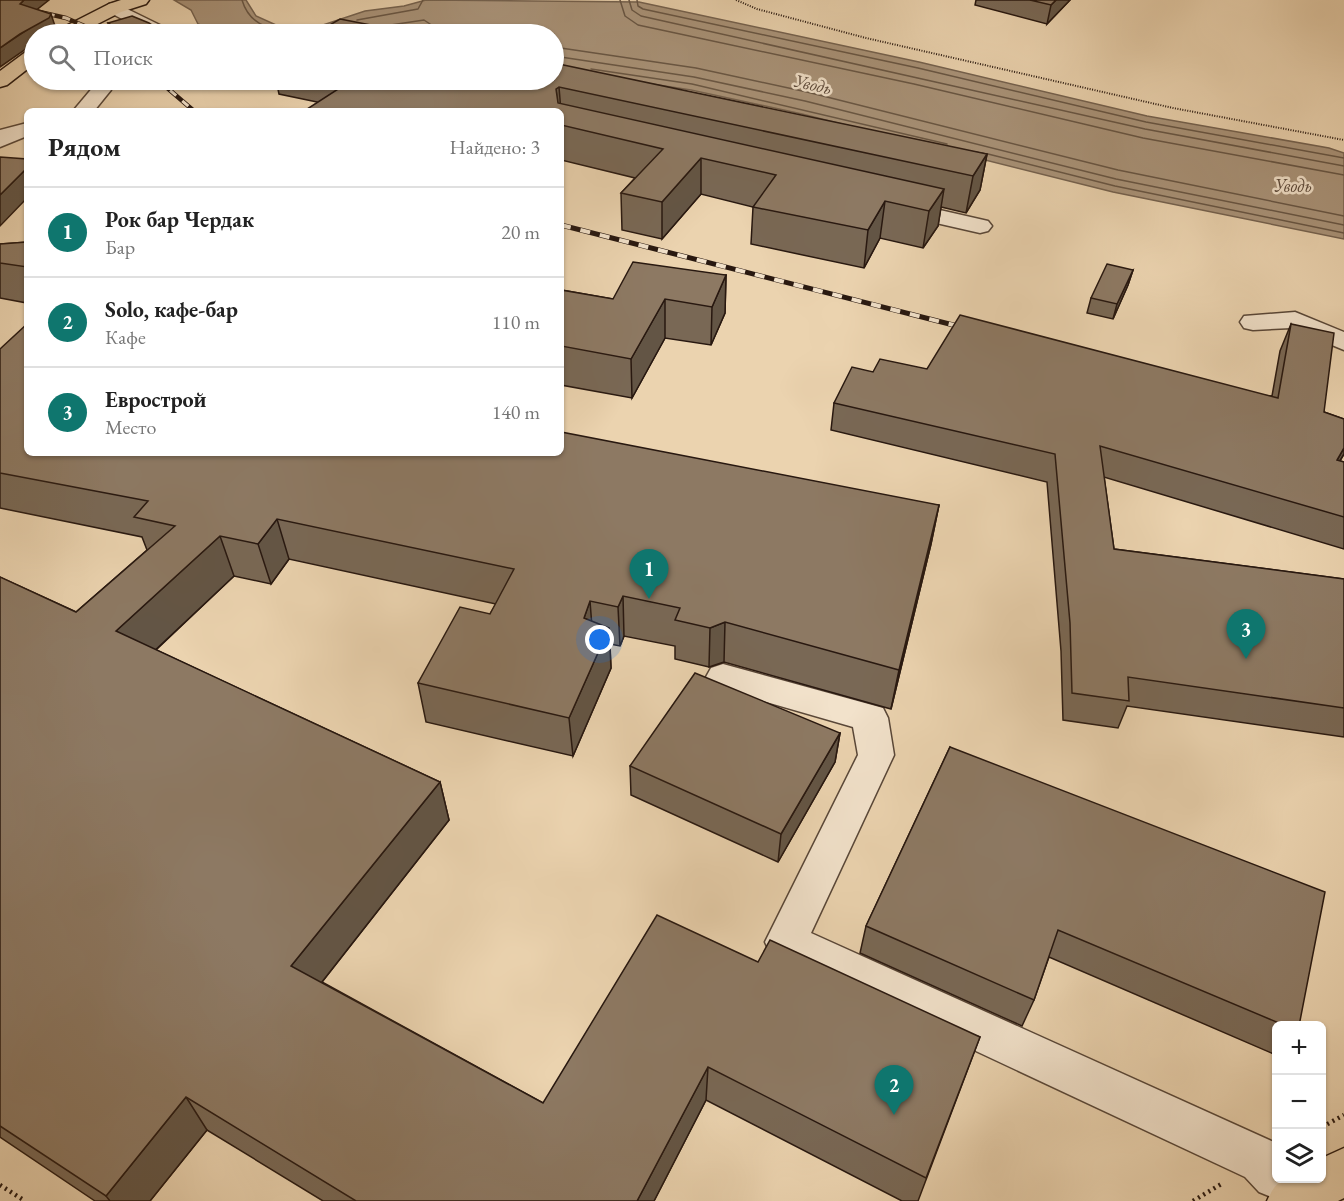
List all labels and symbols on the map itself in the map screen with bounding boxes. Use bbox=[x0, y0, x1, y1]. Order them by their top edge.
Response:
water label: Уводь bbox=[792, 69, 834, 99]
water label: Уводь bbox=[1274, 174, 1312, 197]
pin: 1 bbox=[630, 550, 668, 599]
pin: 3 bbox=[1226, 610, 1266, 659]
your location bbox=[585, 625, 614, 654]
pin: 2 bbox=[874, 1066, 914, 1115]

